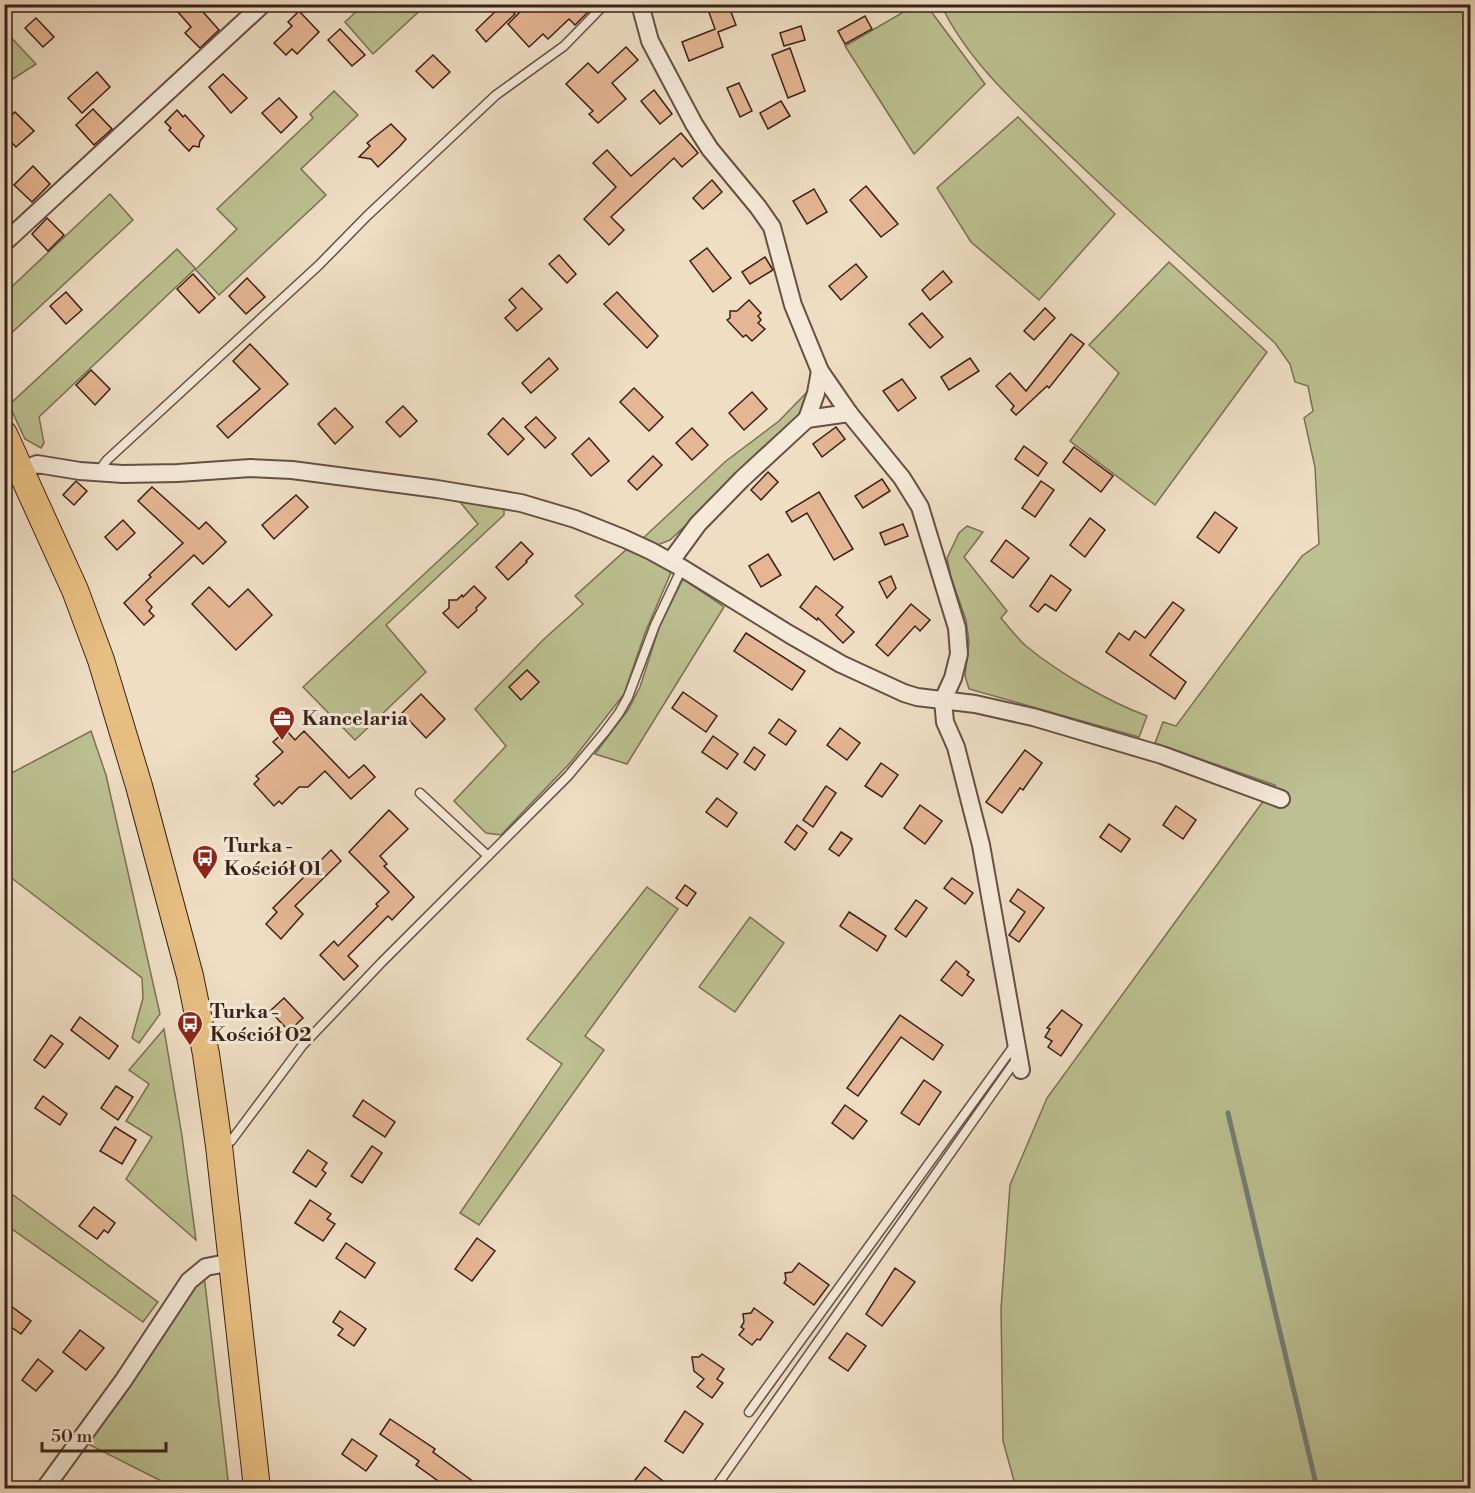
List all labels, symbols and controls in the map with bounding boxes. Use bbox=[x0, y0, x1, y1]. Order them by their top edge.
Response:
office icon: Kancelaria bbox=[267, 704, 297, 742]
place label: Kancelaria bbox=[302, 707, 408, 732]
place label: Turka - Kościół 01 bbox=[224, 834, 323, 882]
bus stop icon: Turka - Kościół 01 bbox=[190, 843, 220, 881]
place label: Turka - Kościół 02 bbox=[210, 1000, 311, 1048]
bus stop icon: Turka - Kościół 02 bbox=[175, 1009, 205, 1047]
scale bar bbox=[42, 1415, 166, 1453]
text: 50 m bbox=[51, 1425, 93, 1448]

